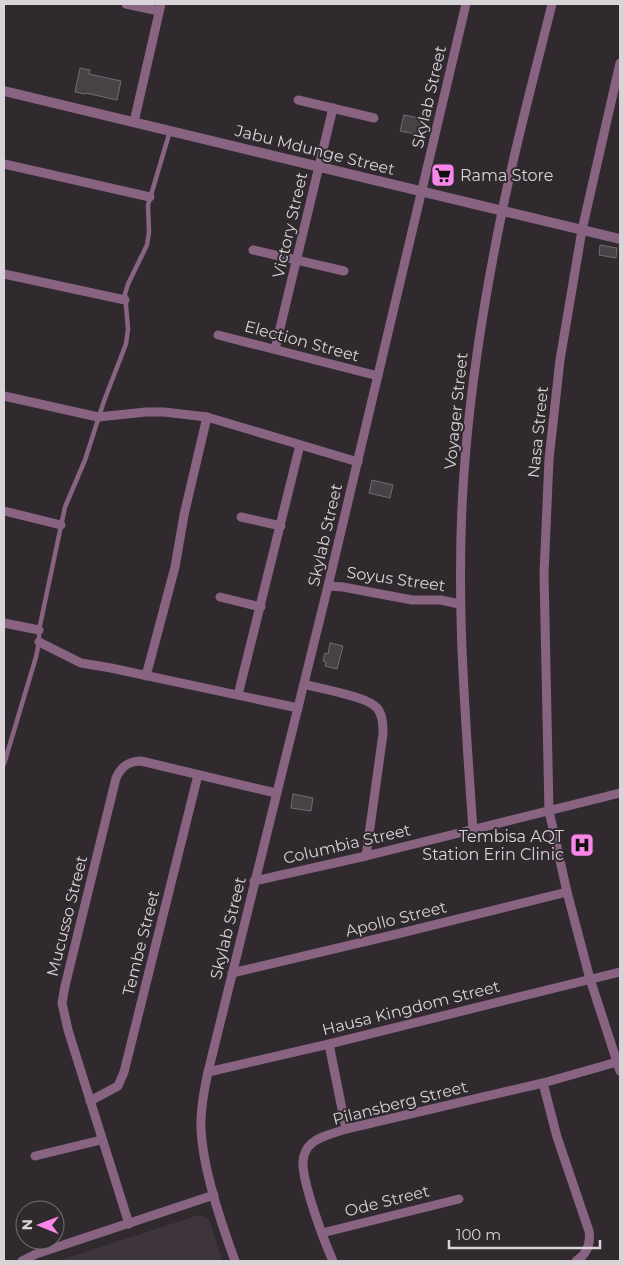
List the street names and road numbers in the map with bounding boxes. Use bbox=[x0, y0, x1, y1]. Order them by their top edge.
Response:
street label: Skylab Street bbox=[408, 43, 450, 150]
street label: Jabu Mdunge Street bbox=[232, 121, 397, 179]
street label: Victory Street bbox=[269, 170, 312, 280]
street label: Election Street bbox=[243, 317, 362, 366]
street label: Voyager Street bbox=[440, 351, 472, 470]
street label: Nasa Street bbox=[524, 385, 552, 479]
street label: Skylab Street bbox=[304, 481, 346, 588]
street label: Soyus Street bbox=[345, 563, 447, 595]
street label: Columbia Street bbox=[281, 820, 413, 868]
street label: Mucusso Street bbox=[43, 853, 91, 978]
street label: Skylab Street bbox=[206, 874, 250, 981]
street label: Tembe Street bbox=[119, 888, 163, 998]
street label: Apollo Street bbox=[343, 897, 449, 941]
street label: Hausa Kingdom Street bbox=[320, 977, 502, 1039]
street label: Pilansberg Street bbox=[331, 1077, 470, 1129]
street label: Ode Street bbox=[343, 1181, 432, 1221]

